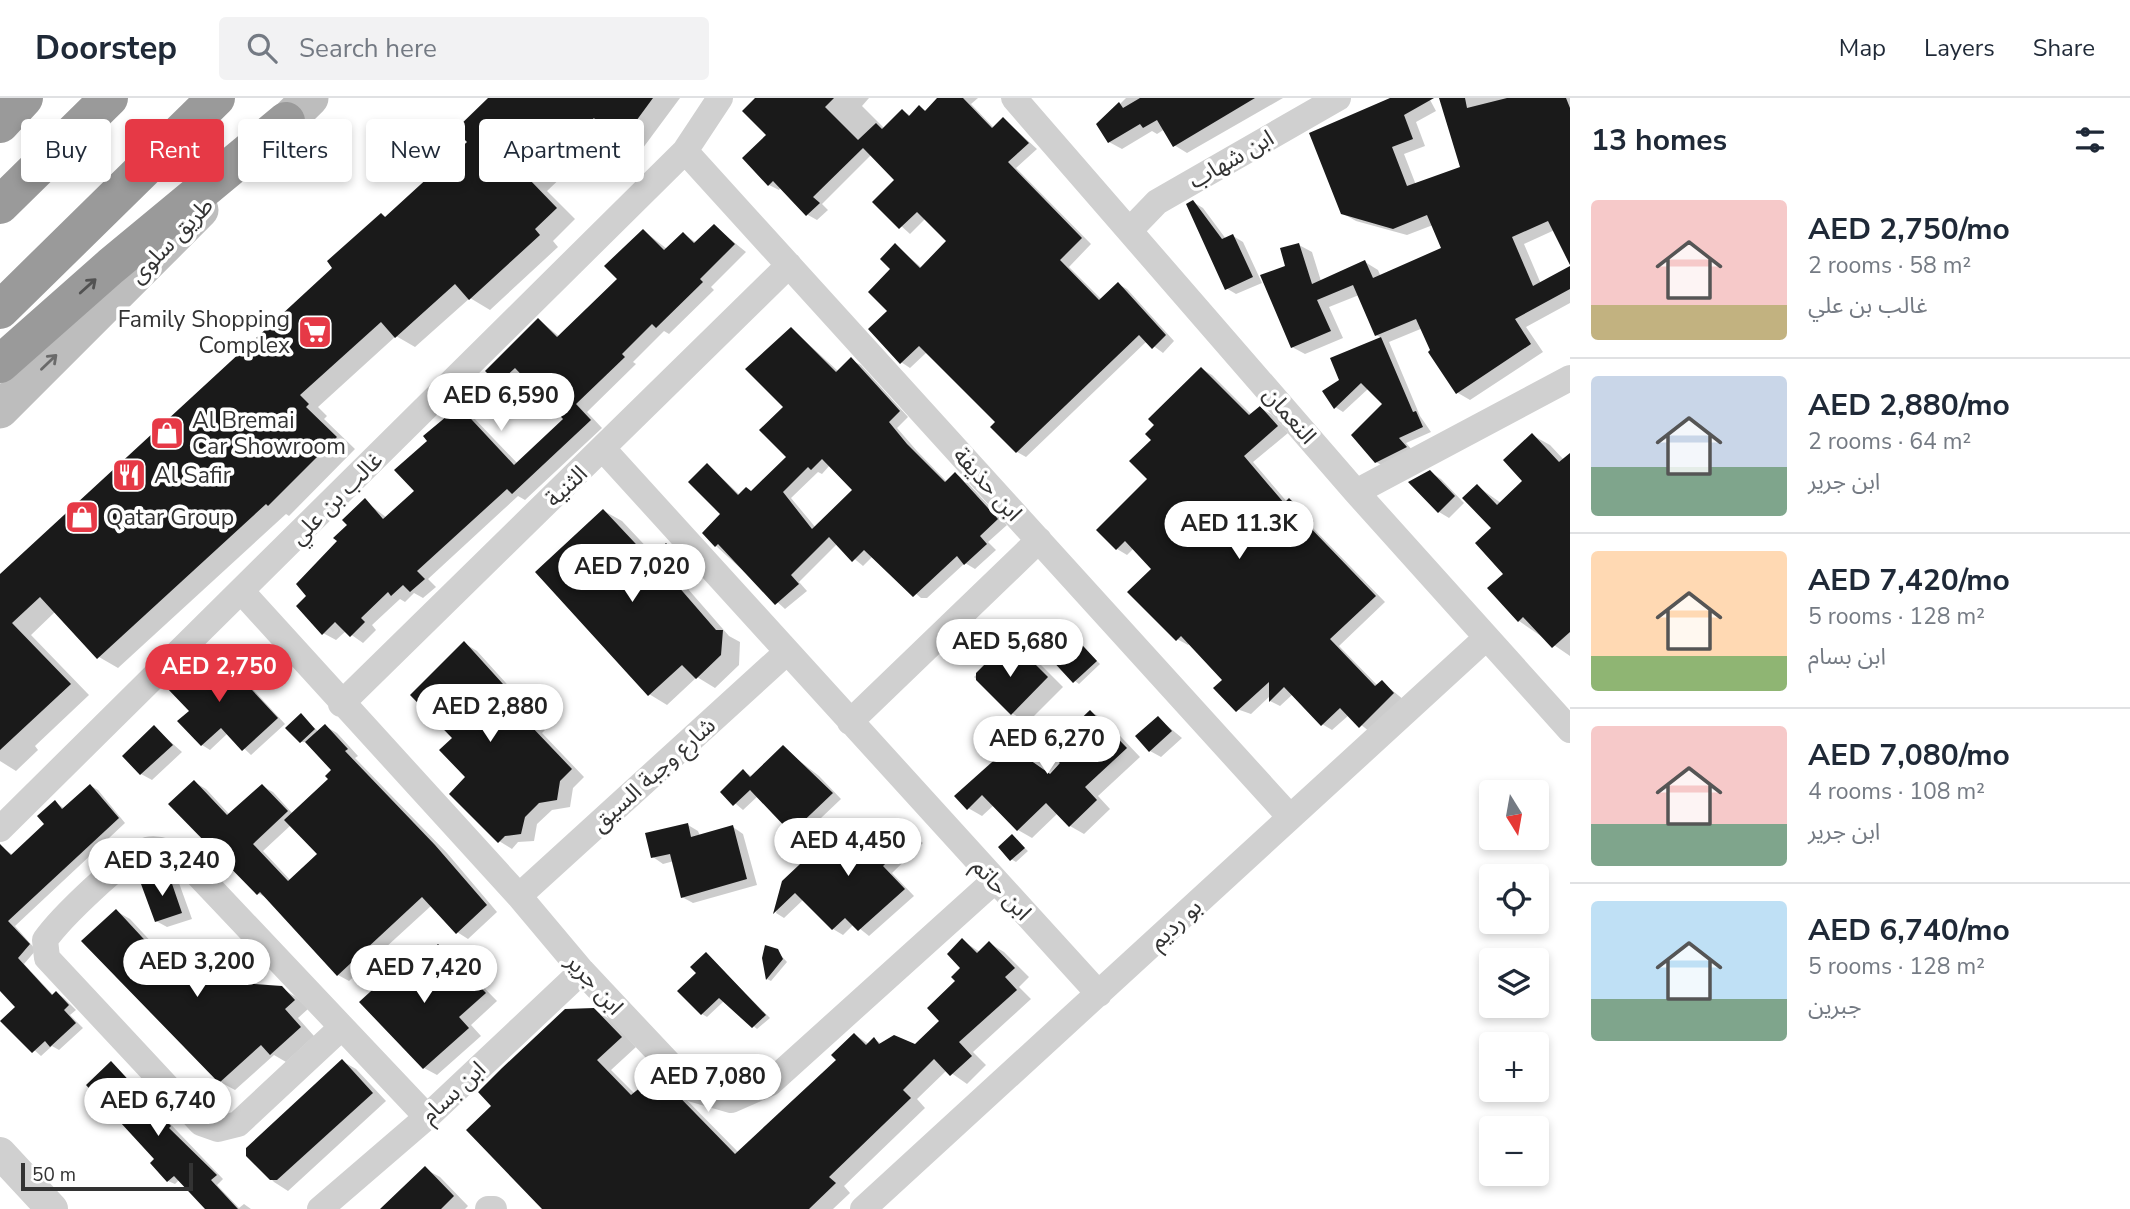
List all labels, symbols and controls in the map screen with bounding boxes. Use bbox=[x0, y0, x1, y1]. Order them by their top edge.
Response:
search box bbox=[219, 17, 709, 80]
text: Doorstep bbox=[35, 26, 177, 71]
icon: search bbox=[243, 29, 281, 67]
text: Search here bbox=[299, 31, 437, 66]
text: Map bbox=[1839, 32, 1886, 64]
text: Layers bbox=[1924, 32, 1995, 64]
text: Share bbox=[2033, 32, 2095, 64]
chip: Buy bbox=[21, 119, 111, 182]
chip: Rent bbox=[125, 119, 224, 182]
chip: Filters bbox=[238, 119, 352, 182]
chip: New bbox=[366, 119, 465, 182]
chip: Apartment bbox=[479, 119, 644, 182]
text: 13 homes bbox=[1591, 120, 1727, 161]
icon: filters bbox=[2071, 121, 2109, 159]
street label: ابن شهاب bbox=[1183, 123, 1280, 196]
street label: طريق سلوى bbox=[122, 191, 220, 290]
text: AED 2,750/mo bbox=[1808, 209, 2010, 250]
icon: home bbox=[1647, 228, 1731, 312]
text: 2 rooms · 58 m² bbox=[1808, 250, 1971, 281]
one-way arrow bbox=[79, 278, 97, 294]
text: غالب بن علي bbox=[1808, 290, 1928, 321]
place label: Family Shopping Complex bbox=[118, 304, 290, 361]
supermarket icon: Family Shopping Complex bbox=[296, 313, 334, 351]
one-way arrow bbox=[40, 354, 57, 371]
pin: AED 6,590 bbox=[421, 374, 581, 433]
text: AED 6,590 bbox=[443, 380, 559, 411]
street label: النعمان bbox=[1256, 380, 1323, 451]
text: AED 2,880/mo bbox=[1808, 385, 2010, 426]
icon: home bbox=[1647, 404, 1731, 488]
place label: Al Bremai Car Showroom bbox=[192, 405, 346, 462]
shop icon: Al Bremai Car Showroom bbox=[148, 414, 186, 452]
text: 2 rooms · 64 m² bbox=[1808, 426, 1971, 457]
street label: ابن حذيفة bbox=[946, 441, 1029, 528]
street label: غالب بن علي bbox=[283, 445, 391, 553]
restaurant icon: Al Safir bbox=[110, 456, 148, 494]
street label: الثنية bbox=[538, 459, 594, 514]
place label: Al Safir bbox=[154, 460, 232, 491]
text: ابن جرير bbox=[1808, 466, 1880, 497]
shop icon: Qatar Group bbox=[63, 498, 101, 536]
place label: Qatar Group bbox=[106, 502, 234, 533]
pin: AED 11.3K bbox=[1159, 502, 1319, 561]
text: AED 11.3K bbox=[1181, 508, 1297, 539]
pin: AED 7,020 bbox=[552, 545, 712, 604]
text: AED 7,020 bbox=[574, 551, 690, 582]
text: AED 7,420/mo bbox=[1808, 560, 2010, 601]
icon: home bbox=[1647, 579, 1731, 663]
text: 5 rooms · 128 m² bbox=[1808, 601, 1985, 632]
pin: AED 5,680 bbox=[930, 620, 1090, 679]
text: AED 5,680 bbox=[952, 626, 1068, 657]
text: ابن بسام bbox=[1808, 641, 1886, 672]
pin: AED 2,750 bbox=[139, 644, 299, 704]
text: AED 2,750 bbox=[161, 651, 277, 682]
pin: AED 2,880 bbox=[410, 684, 570, 744]
text: AED 2,880 bbox=[432, 691, 548, 722]
street label: شارع وجبة السيق bbox=[584, 710, 723, 839]
pin: AED 6,270 bbox=[967, 716, 1127, 776]
text: AED 6,270 bbox=[989, 723, 1105, 754]
text: AED 7,080/mo bbox=[1808, 735, 2010, 776]
icon: home bbox=[1647, 754, 1731, 838]
text: 4 rooms · 108 m² bbox=[1808, 776, 1985, 807]
north arrow bbox=[1479, 780, 1549, 850]
map controls bbox=[1479, 780, 1549, 1186]
text: ابن جرير bbox=[1808, 816, 1880, 847]
pin: AED 4,450 bbox=[768, 818, 928, 878]
text: AED 4,450 bbox=[790, 825, 906, 856]
pin: AED 3,240 bbox=[82, 838, 242, 898]
text: AED 3,240 bbox=[104, 845, 220, 876]
street label: ابن حاتم bbox=[964, 852, 1038, 928]
button: locate bbox=[1479, 864, 1549, 934]
street label: بو رديم bbox=[1142, 892, 1209, 957]
text: AED 6,740/mo bbox=[1808, 910, 2010, 951]
icon: home bbox=[1647, 929, 1731, 1013]
pin: AED 3,200 bbox=[117, 940, 277, 999]
text: AED 3,200 bbox=[139, 946, 255, 977]
pin: AED 7,420 bbox=[344, 946, 504, 1005]
street label: ابن جرير bbox=[558, 946, 630, 1022]
button: layers bbox=[1479, 948, 1549, 1018]
text: 5 rooms · 128 m² bbox=[1808, 951, 1985, 982]
text: AED 7,420 bbox=[366, 952, 482, 983]
text: جبرين bbox=[1808, 991, 1862, 1022]
button: + bbox=[1479, 1032, 1549, 1102]
street label: ابن بسام bbox=[414, 1054, 494, 1132]
pin: AED 7,080 bbox=[628, 1054, 788, 1114]
text: AED 7,080 bbox=[650, 1061, 766, 1092]
pin: AED 6,740 bbox=[78, 1079, 238, 1138]
text: AED 6,740 bbox=[100, 1085, 216, 1116]
button: − bbox=[1479, 1116, 1549, 1186]
scale bar bbox=[21, 1160, 192, 1192]
text: 50 m bbox=[32, 1162, 76, 1188]

